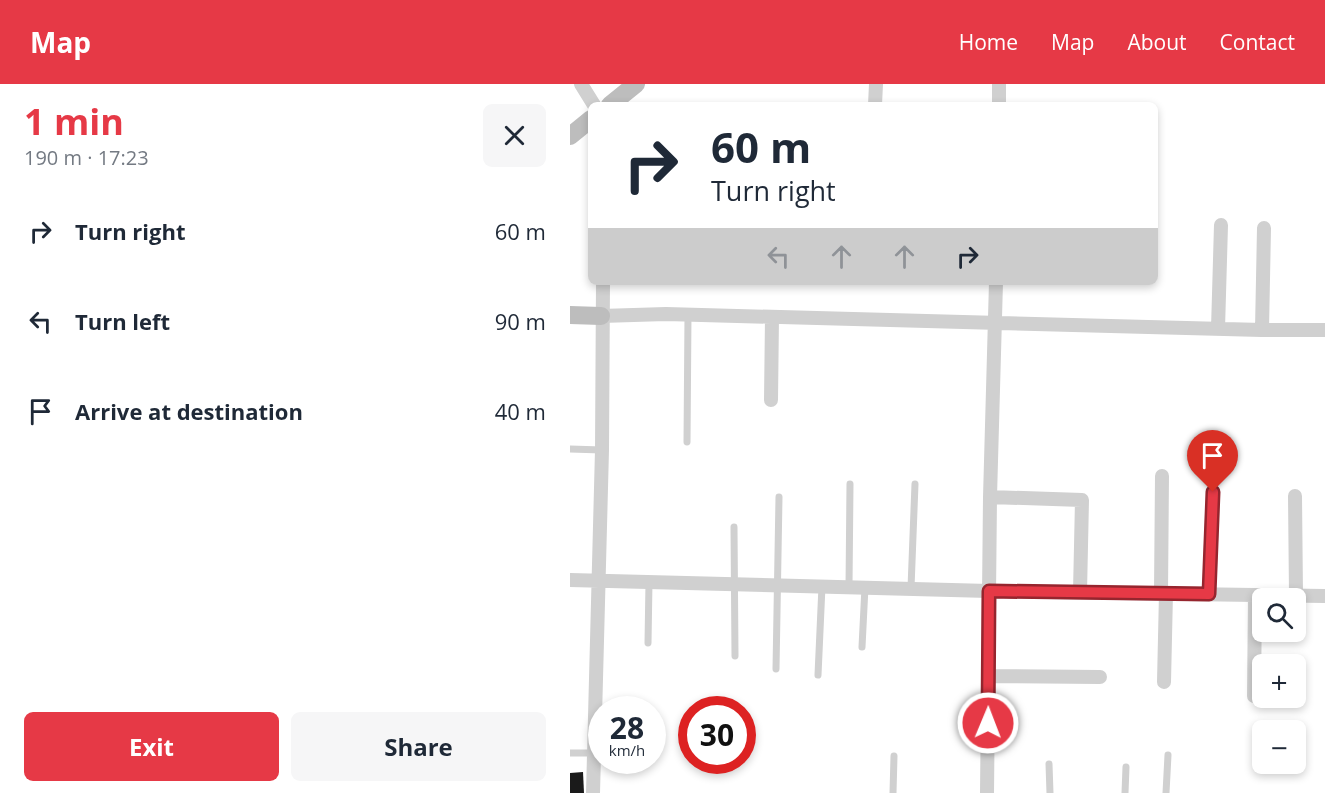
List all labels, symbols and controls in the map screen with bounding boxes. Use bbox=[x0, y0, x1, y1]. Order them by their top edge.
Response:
text: Map bbox=[30, 23, 91, 61]
text: Home bbox=[959, 28, 1018, 56]
text: Map bbox=[1051, 28, 1094, 56]
text: About bbox=[1127, 28, 1187, 56]
text: Contact bbox=[1220, 28, 1295, 56]
text: 1 min bbox=[24, 97, 124, 146]
button: close bbox=[483, 104, 546, 167]
text: 60 m bbox=[711, 118, 811, 175]
icon: right bbox=[612, 126, 690, 204]
text: 190 m · 17:23 bbox=[24, 144, 149, 171]
text: Turn right bbox=[711, 172, 836, 209]
icon: right bbox=[24, 215, 57, 248]
text: Turn right bbox=[75, 216, 186, 246]
text: 60 m bbox=[495, 216, 546, 246]
icon: left bbox=[762, 240, 795, 273]
icon: ahead bbox=[825, 240, 858, 273]
icon: ahead bbox=[888, 240, 921, 273]
icon: right bbox=[951, 240, 984, 273]
icon: left bbox=[24, 305, 57, 338]
text: Turn left bbox=[75, 306, 170, 336]
text: 90 m bbox=[495, 306, 546, 336]
icon: arrive bbox=[24, 395, 57, 428]
text: Arrive at destination bbox=[75, 396, 303, 426]
text: 40 m bbox=[495, 396, 546, 426]
pin bbox=[1187, 430, 1238, 492]
icon: arrive bbox=[1196, 439, 1229, 472]
map controls bbox=[1252, 588, 1306, 774]
button: search bbox=[1252, 588, 1306, 642]
button: + bbox=[1252, 654, 1306, 708]
position arrow bbox=[956, 691, 1020, 755]
speed limit sign: 30 bbox=[678, 696, 756, 774]
text: 28 bbox=[610, 707, 644, 748]
button: Exit bbox=[24, 712, 279, 781]
button: Share bbox=[291, 712, 546, 781]
button: − bbox=[1252, 720, 1306, 774]
text: km/h bbox=[609, 740, 645, 760]

